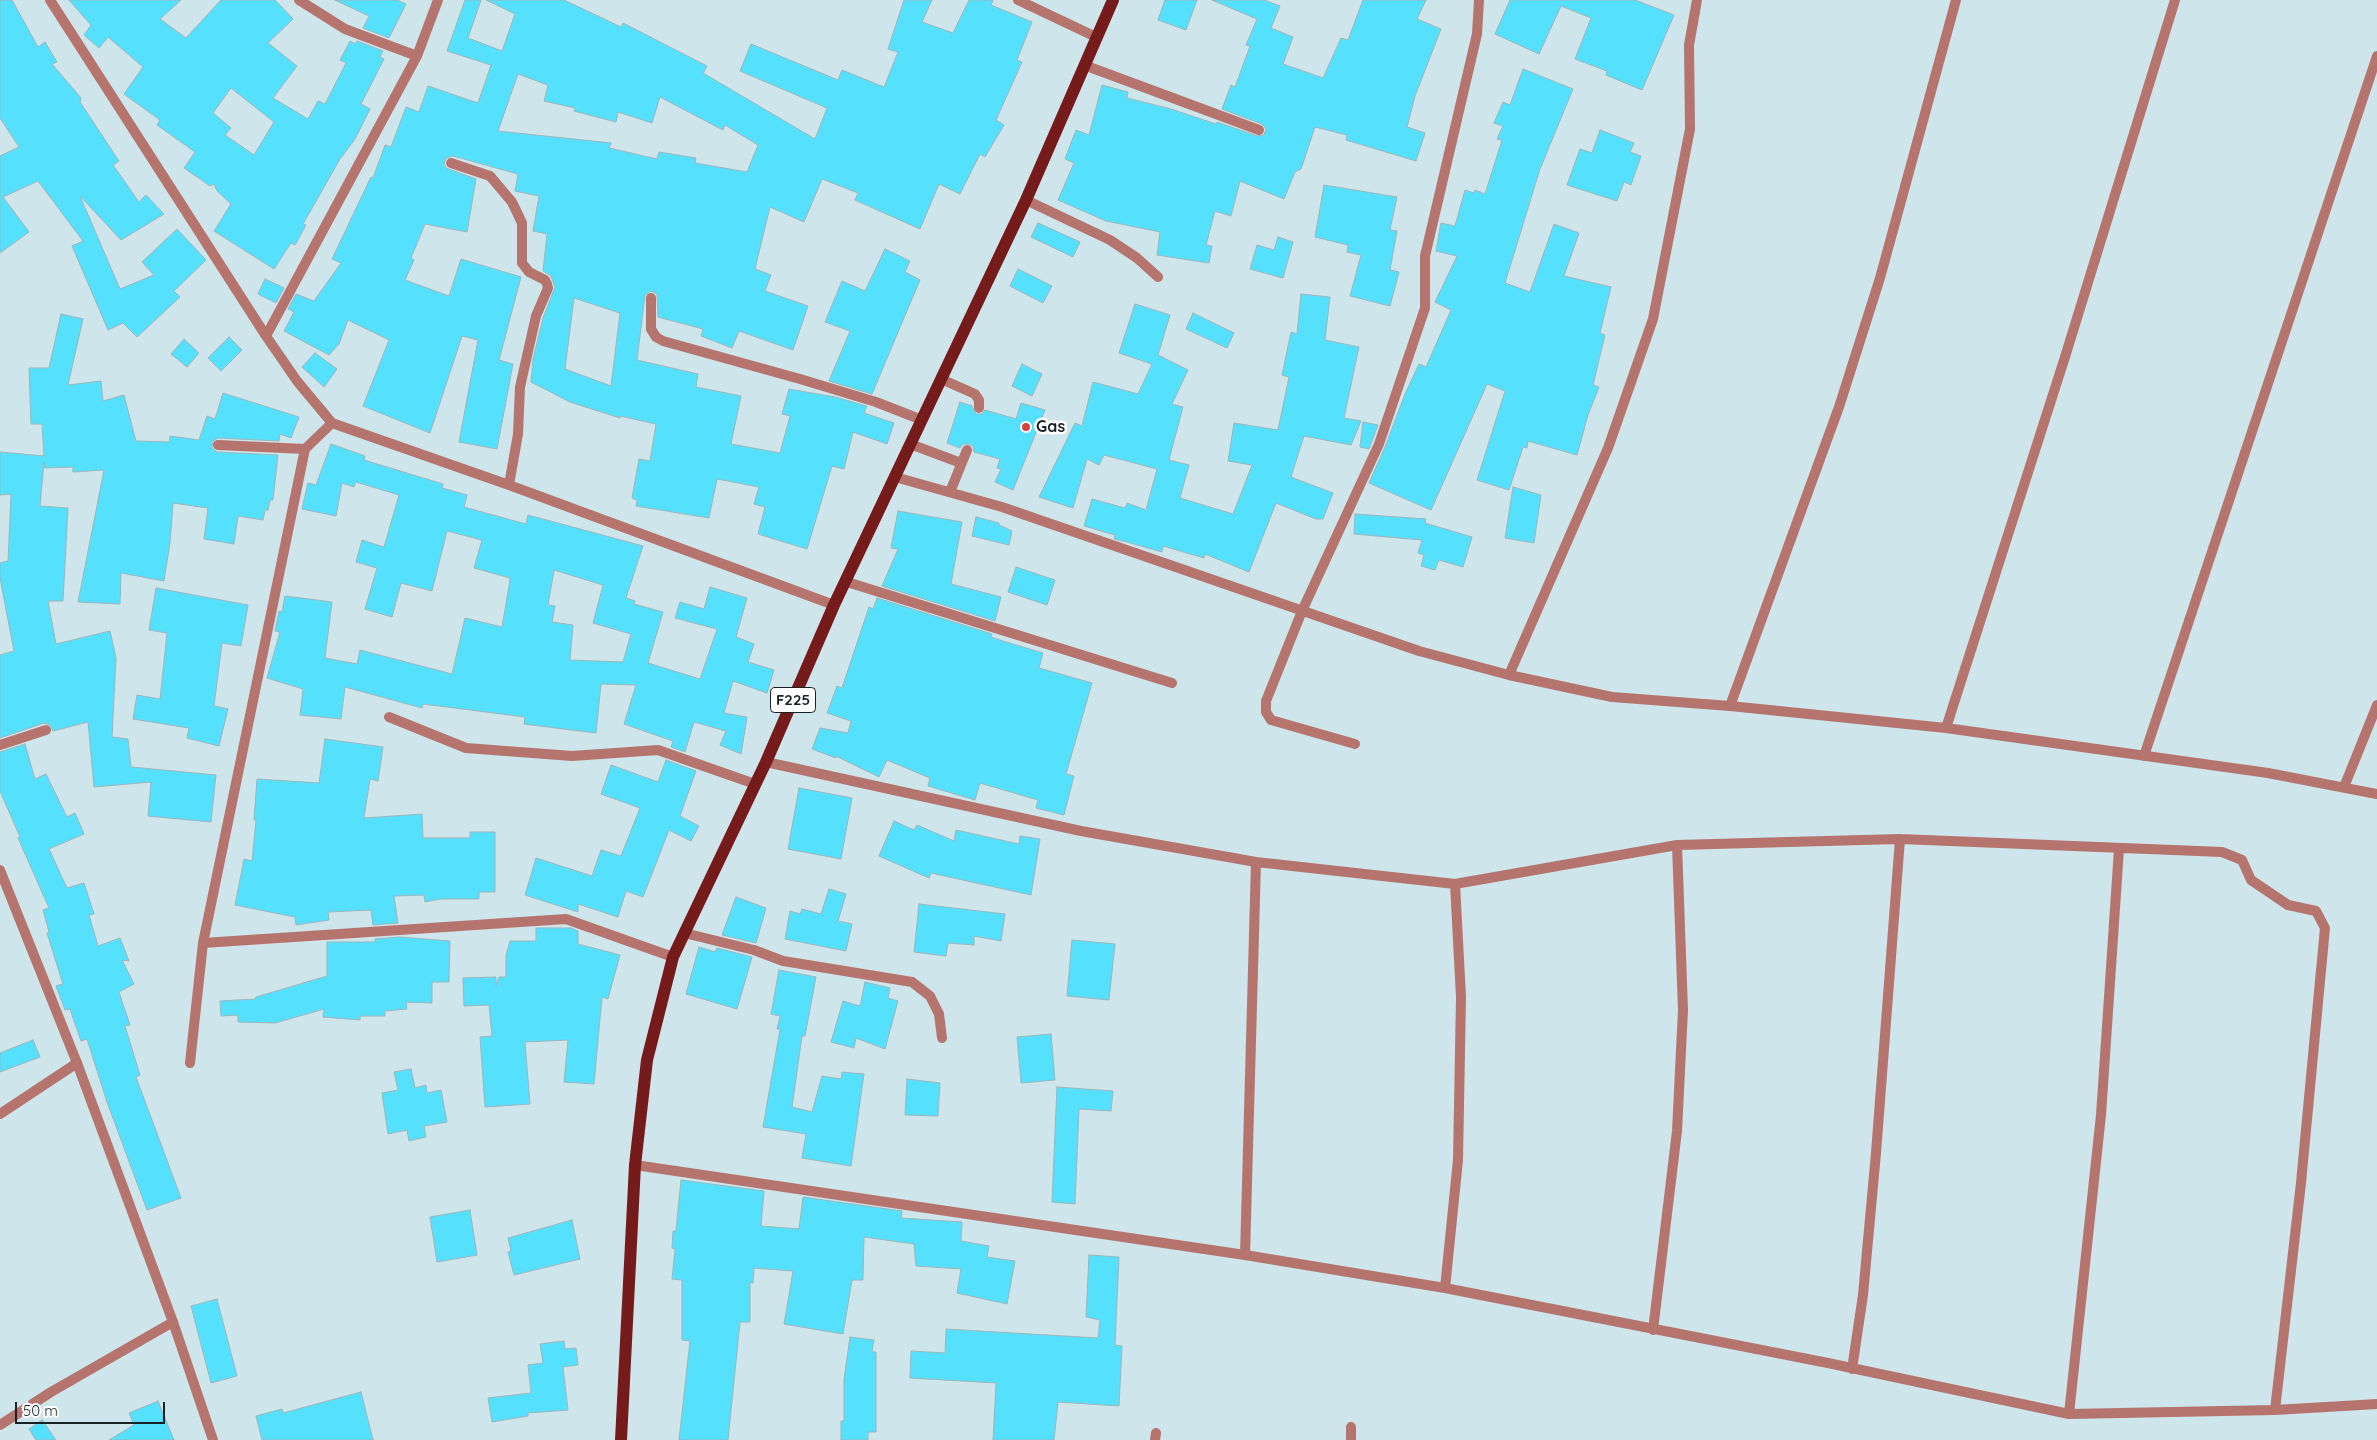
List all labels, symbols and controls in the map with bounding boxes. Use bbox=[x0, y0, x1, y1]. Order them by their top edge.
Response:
place label: Gas bbox=[1036, 417, 1065, 437]
marker: Gas bbox=[1020, 421, 1032, 433]
road number: F225 bbox=[770, 688, 816, 712]
scale bar bbox=[18, 1392, 168, 1424]
text: 50 m bbox=[23, 1401, 58, 1420]

